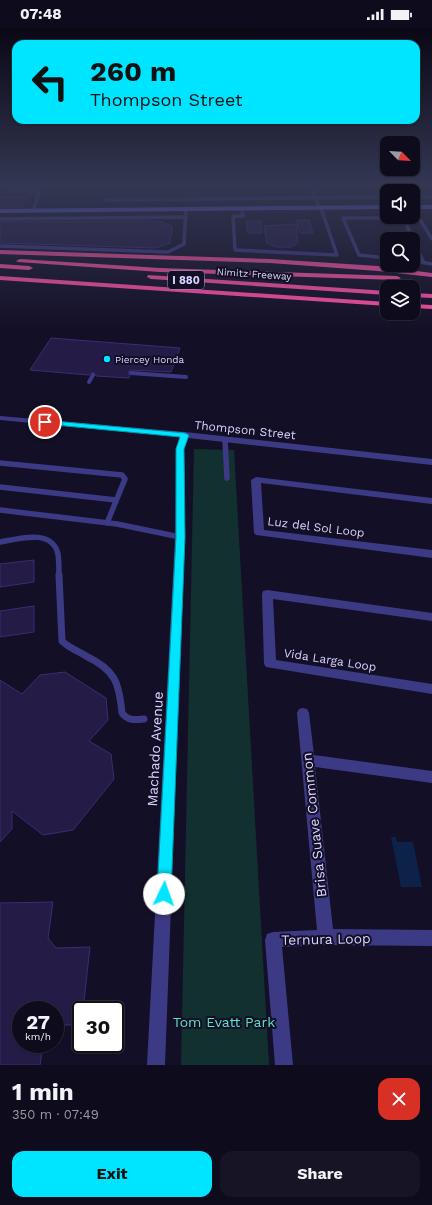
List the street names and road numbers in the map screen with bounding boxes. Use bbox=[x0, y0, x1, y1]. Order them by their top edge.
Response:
street label: Nimitz Freeway bbox=[216, 266, 293, 282]
road number: I 880 bbox=[168, 271, 204, 289]
street label: Thompson Street bbox=[194, 418, 296, 442]
street label: Luz del Sol Loop bbox=[267, 514, 365, 540]
street label: Vida Larga Loop bbox=[283, 646, 377, 674]
street label: Machado Avenue bbox=[144, 691, 166, 807]
street label: Brisa Suave Common bbox=[298, 752, 330, 898]
street label: Ternura Loop bbox=[281, 930, 371, 948]

